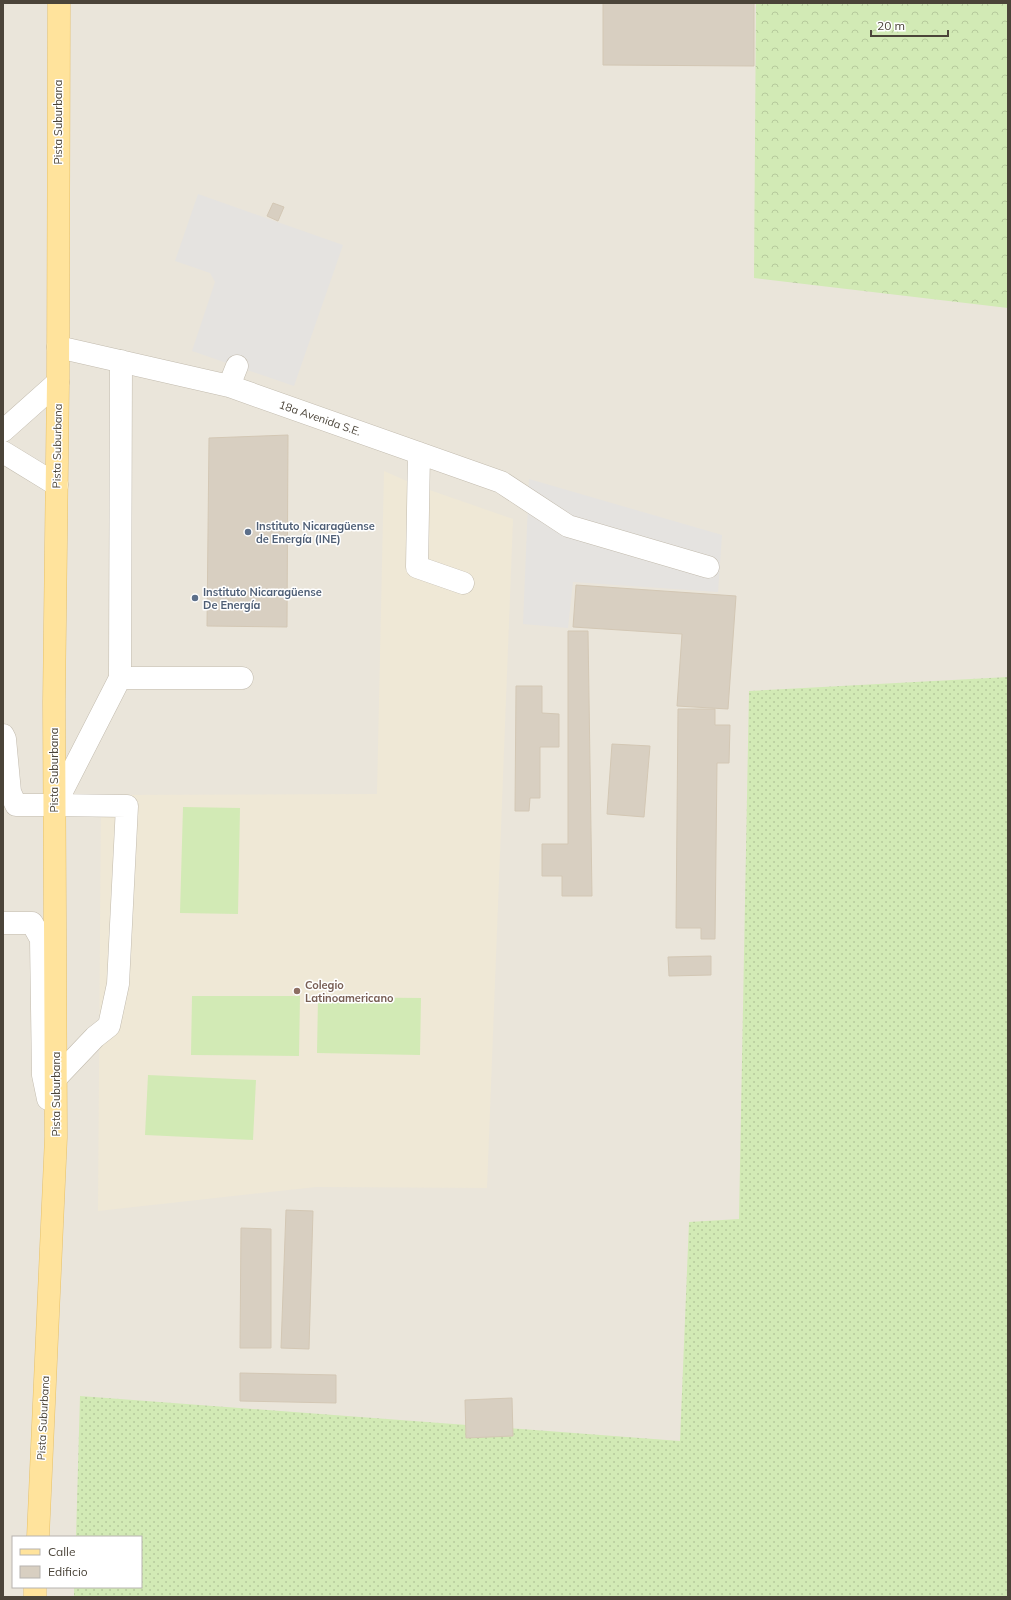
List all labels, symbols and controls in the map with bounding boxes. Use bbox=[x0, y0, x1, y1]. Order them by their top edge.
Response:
scale bar bbox=[871, 12, 948, 38]
text: 20 m bbox=[877, 18, 905, 33]
street label: Pista Suburbana bbox=[51, 80, 65, 164]
street label: 18a Avenida S.E. bbox=[277, 397, 363, 439]
street label: Pista Suburbana bbox=[49, 403, 65, 489]
place label: Instituto Nicaragüense de Energía (INE) bbox=[256, 519, 375, 546]
marker: Instituto Nicaragüense de Energía (INE) bbox=[243, 527, 253, 537]
place label: Instituto Nicaragüense De Energía bbox=[203, 585, 322, 612]
marker: Instituto Nicaragüense De Energía bbox=[190, 593, 200, 603]
street label: Pista Suburbana bbox=[47, 728, 61, 812]
place label: Colegio Latinoamericano bbox=[305, 978, 394, 1005]
marker: Colegio Latinoamericano bbox=[292, 986, 302, 996]
street label: Pista Suburbana bbox=[49, 1052, 63, 1136]
street label: Pista Suburbana bbox=[34, 1375, 52, 1461]
legend bbox=[12, 1536, 142, 1588]
text: Calle bbox=[48, 1544, 75, 1559]
text: Edificio bbox=[48, 1564, 88, 1579]

